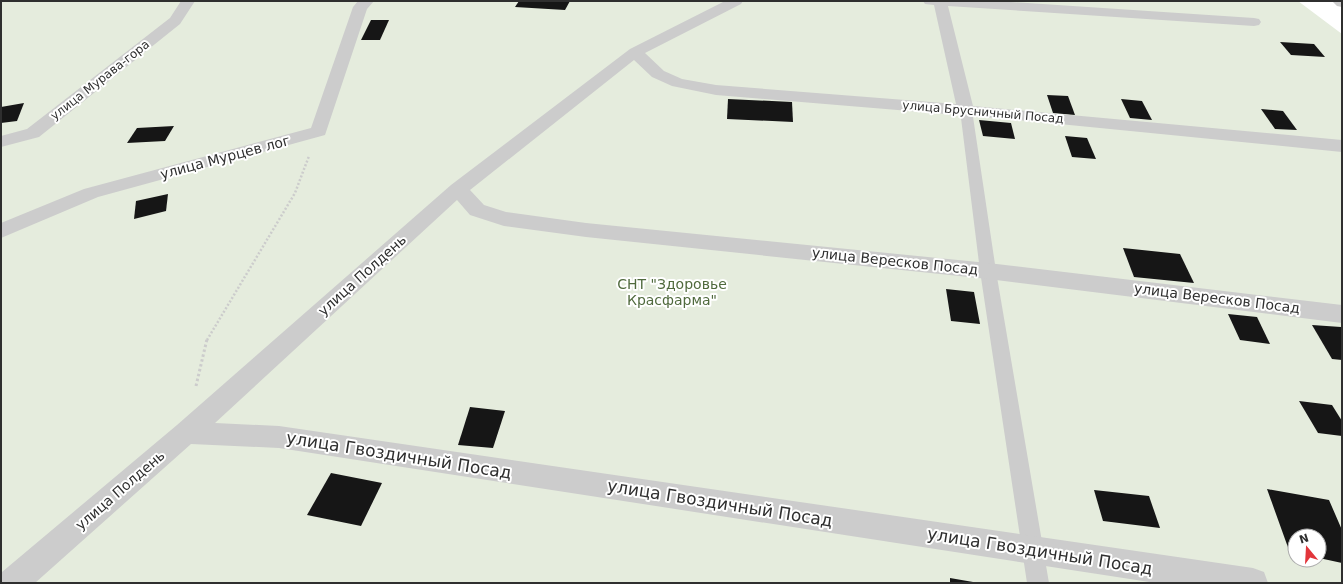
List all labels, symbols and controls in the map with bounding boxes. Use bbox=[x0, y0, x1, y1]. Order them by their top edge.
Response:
street label: улица Мурава-гора bbox=[48, 37, 152, 123]
street label: улица Брусничный Посад bbox=[902, 98, 1064, 126]
street label: улица Мурцев лог bbox=[158, 132, 292, 182]
street label: улица Полдень bbox=[315, 231, 409, 319]
street label: улица Вересков Посад bbox=[811, 244, 979, 278]
park label: СНТ "Здоровье Красфарма" bbox=[617, 276, 727, 308]
street label: улица Вересков Посад bbox=[1133, 280, 1301, 316]
street label: улица Гвоздичный Посад bbox=[285, 427, 513, 483]
street label: улица Полдень bbox=[72, 447, 168, 533]
street label: улица Гвоздичный Посад bbox=[606, 475, 834, 531]
street label: улица Гвоздичный Посад bbox=[926, 523, 1154, 579]
north arrow bbox=[1287, 528, 1327, 568]
text: N bbox=[1298, 531, 1310, 547]

